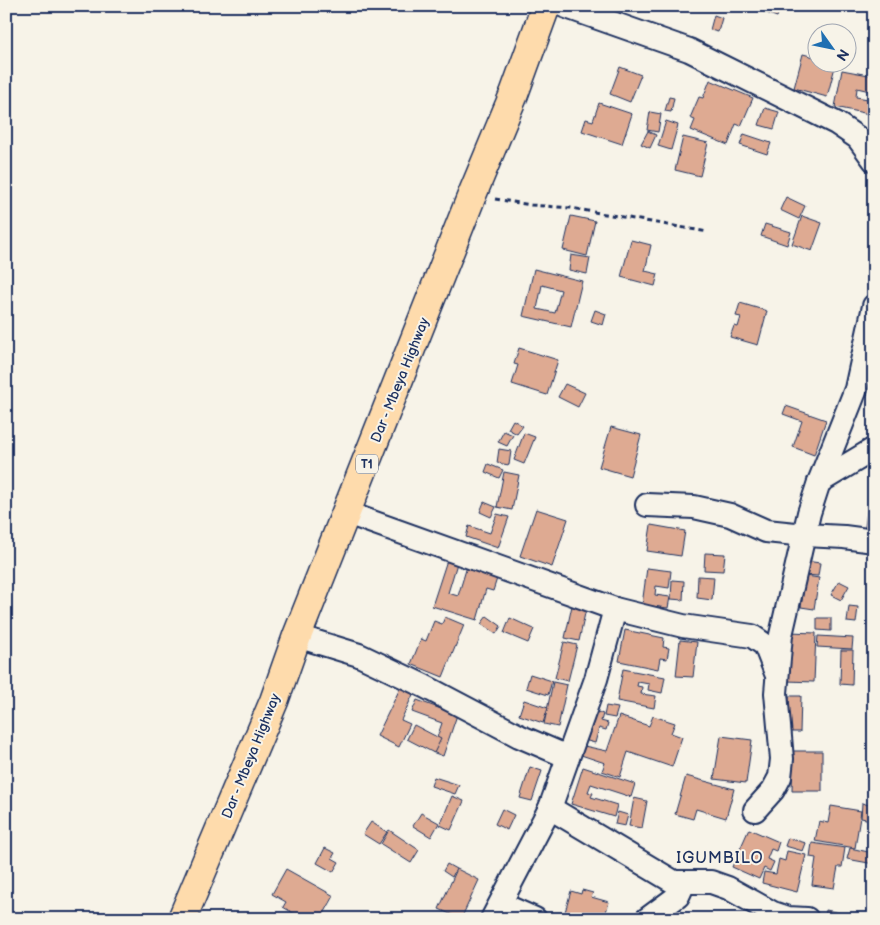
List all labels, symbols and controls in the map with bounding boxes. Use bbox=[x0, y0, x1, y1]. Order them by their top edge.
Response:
north arrow bbox=[808, 22, 858, 72]
text: N bbox=[832, 46, 852, 64]
street label: Dar - Mbeya Highway bbox=[367, 314, 433, 445]
road number: T1 bbox=[356, 454, 378, 474]
street label: Dar - Mbeya Highway bbox=[218, 690, 284, 821]
district label: IGUMBILO bbox=[676, 849, 764, 868]

